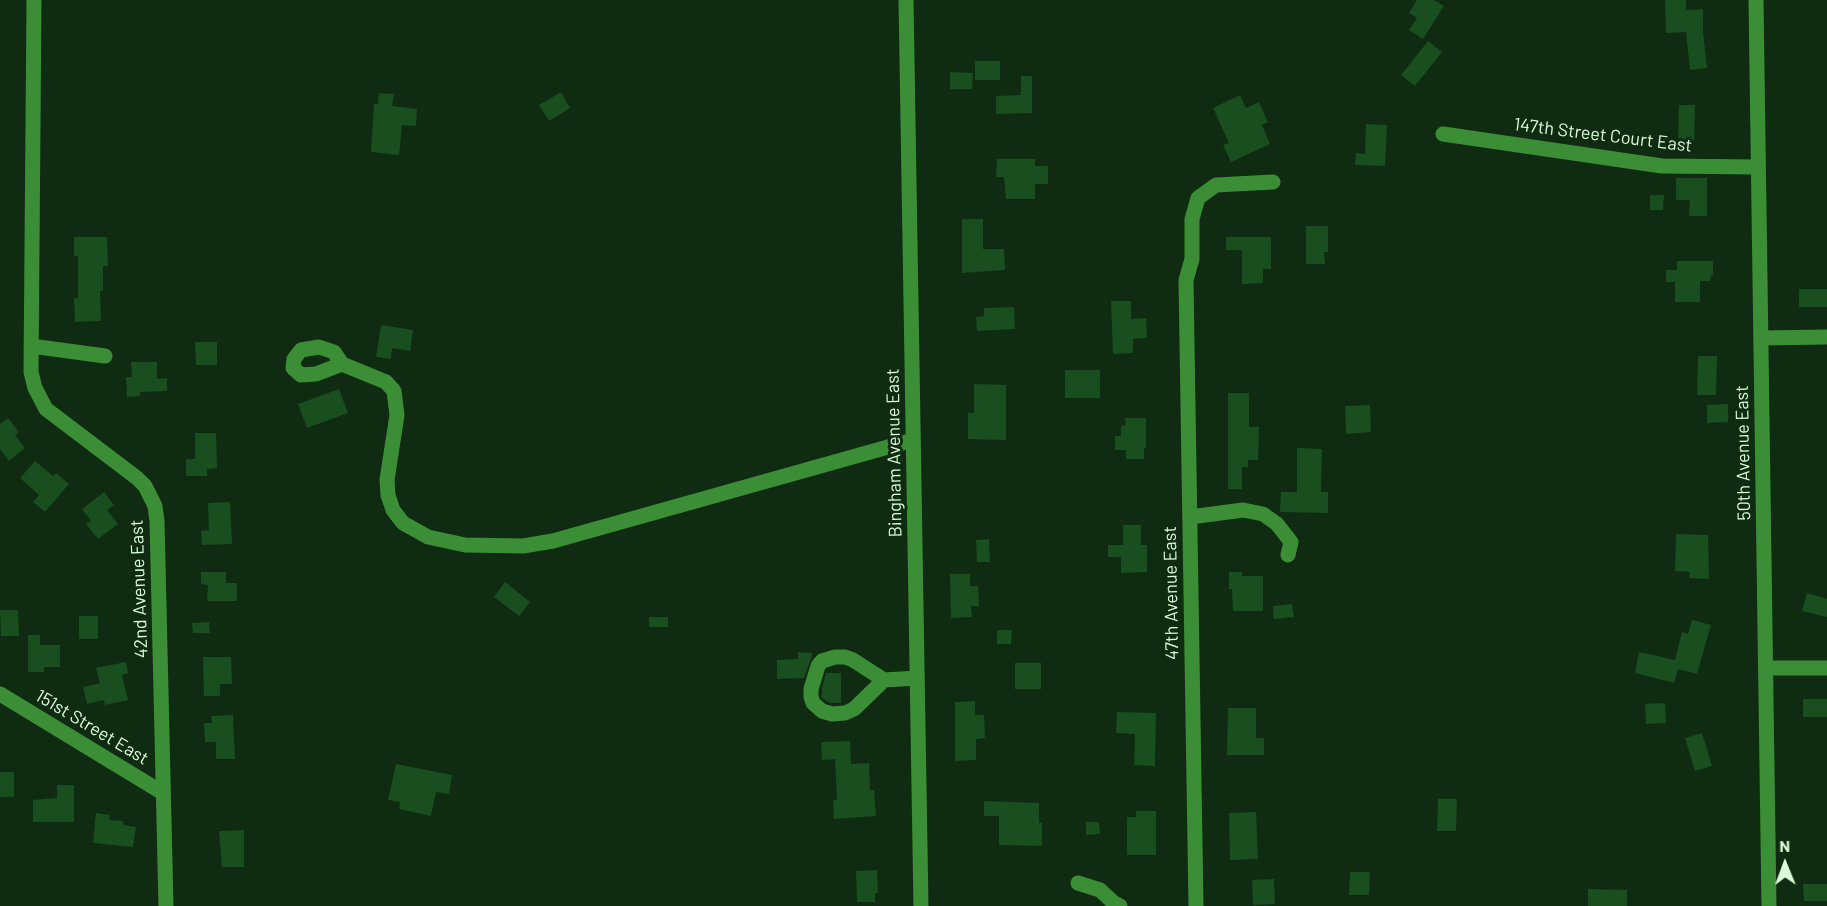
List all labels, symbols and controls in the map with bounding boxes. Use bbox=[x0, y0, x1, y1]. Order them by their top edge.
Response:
street label: 147th Street Court East bbox=[1513, 113, 1693, 157]
street label: Bingham Avenue East bbox=[882, 368, 906, 538]
street label: 50th Avenue East bbox=[1731, 385, 1755, 521]
street label: 42nd Avenue East bbox=[126, 519, 152, 659]
street label: 47th Avenue East bbox=[1159, 526, 1183, 660]
street label: 151st Street East bbox=[32, 685, 152, 769]
north arrow bbox=[1755, 834, 1815, 894]
text: N bbox=[1779, 836, 1790, 855]

